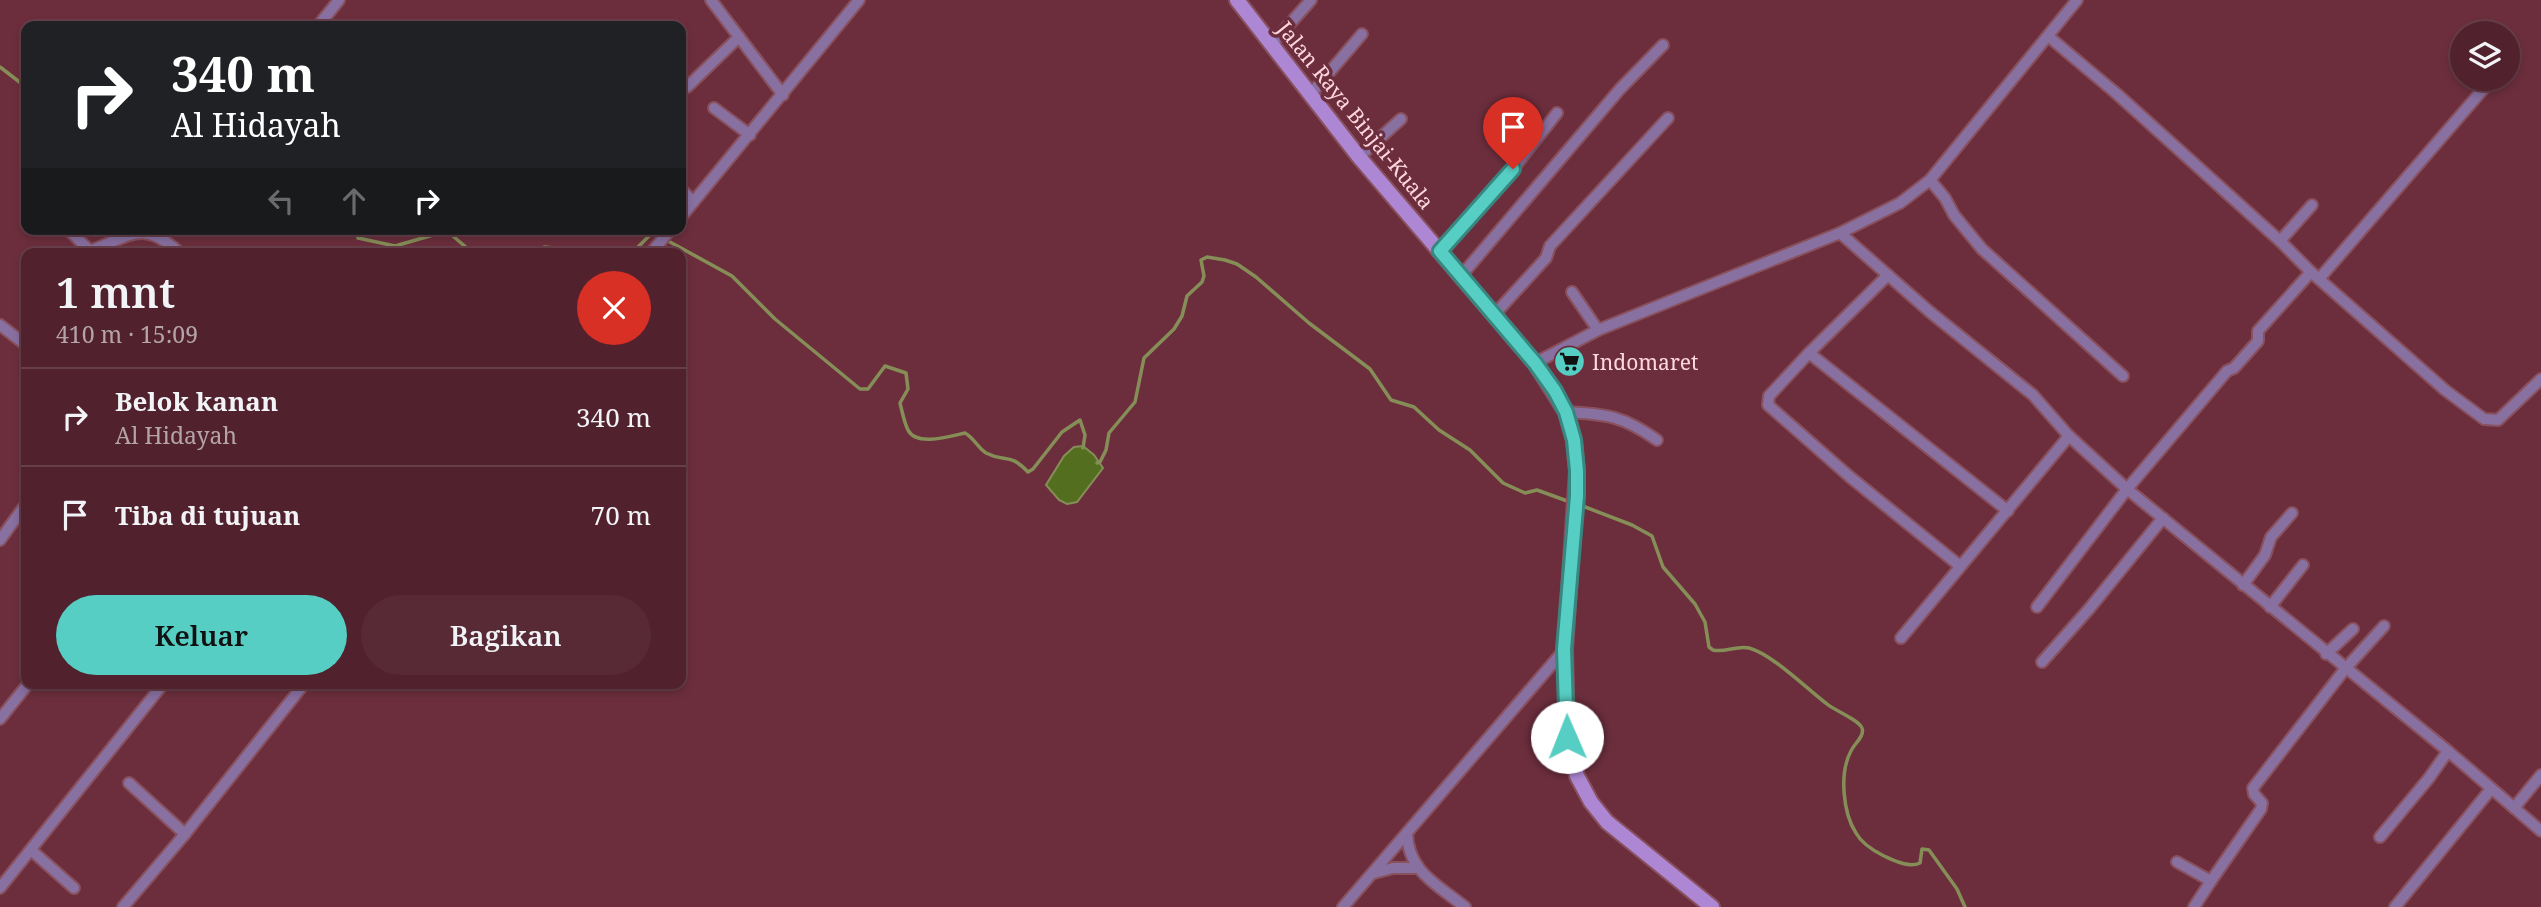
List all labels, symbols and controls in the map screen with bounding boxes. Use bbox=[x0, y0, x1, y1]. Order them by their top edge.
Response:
street label: Jalan Raya Binjai-Kuala bbox=[1271, 14, 1441, 215]
map controls bbox=[2450, 21, 2520, 91]
button: layers bbox=[2450, 21, 2520, 91]
text: 340 m bbox=[171, 40, 315, 106]
icon: right bbox=[56, 49, 147, 140]
pin bbox=[1483, 97, 1543, 169]
text: Al Hidayah bbox=[171, 103, 341, 146]
icon: arrive bbox=[1494, 108, 1532, 146]
icon: left bbox=[262, 182, 300, 220]
icon: ahead bbox=[335, 182, 373, 220]
icon: right bbox=[408, 182, 446, 220]
text: 1 mnt bbox=[56, 263, 175, 320]
button: close bbox=[577, 271, 651, 345]
text: 410 m · 15:09 bbox=[56, 318, 198, 350]
supermarket icon: Indomaret bbox=[1552, 345, 1586, 379]
place label: Indomaret bbox=[1592, 348, 1698, 376]
text: Belok kanan bbox=[115, 383, 278, 419]
icon: right bbox=[56, 398, 94, 436]
text: 340 m bbox=[576, 399, 651, 435]
text: Al Hidayah bbox=[115, 419, 237, 451]
icon: arrive bbox=[56, 496, 94, 534]
text: Tiba di tujuan bbox=[115, 497, 300, 533]
text: 70 m bbox=[591, 497, 651, 533]
button: Keluar bbox=[56, 595, 347, 675]
button: Bagikan bbox=[361, 595, 651, 675]
position arrow bbox=[1530, 700, 1604, 774]

